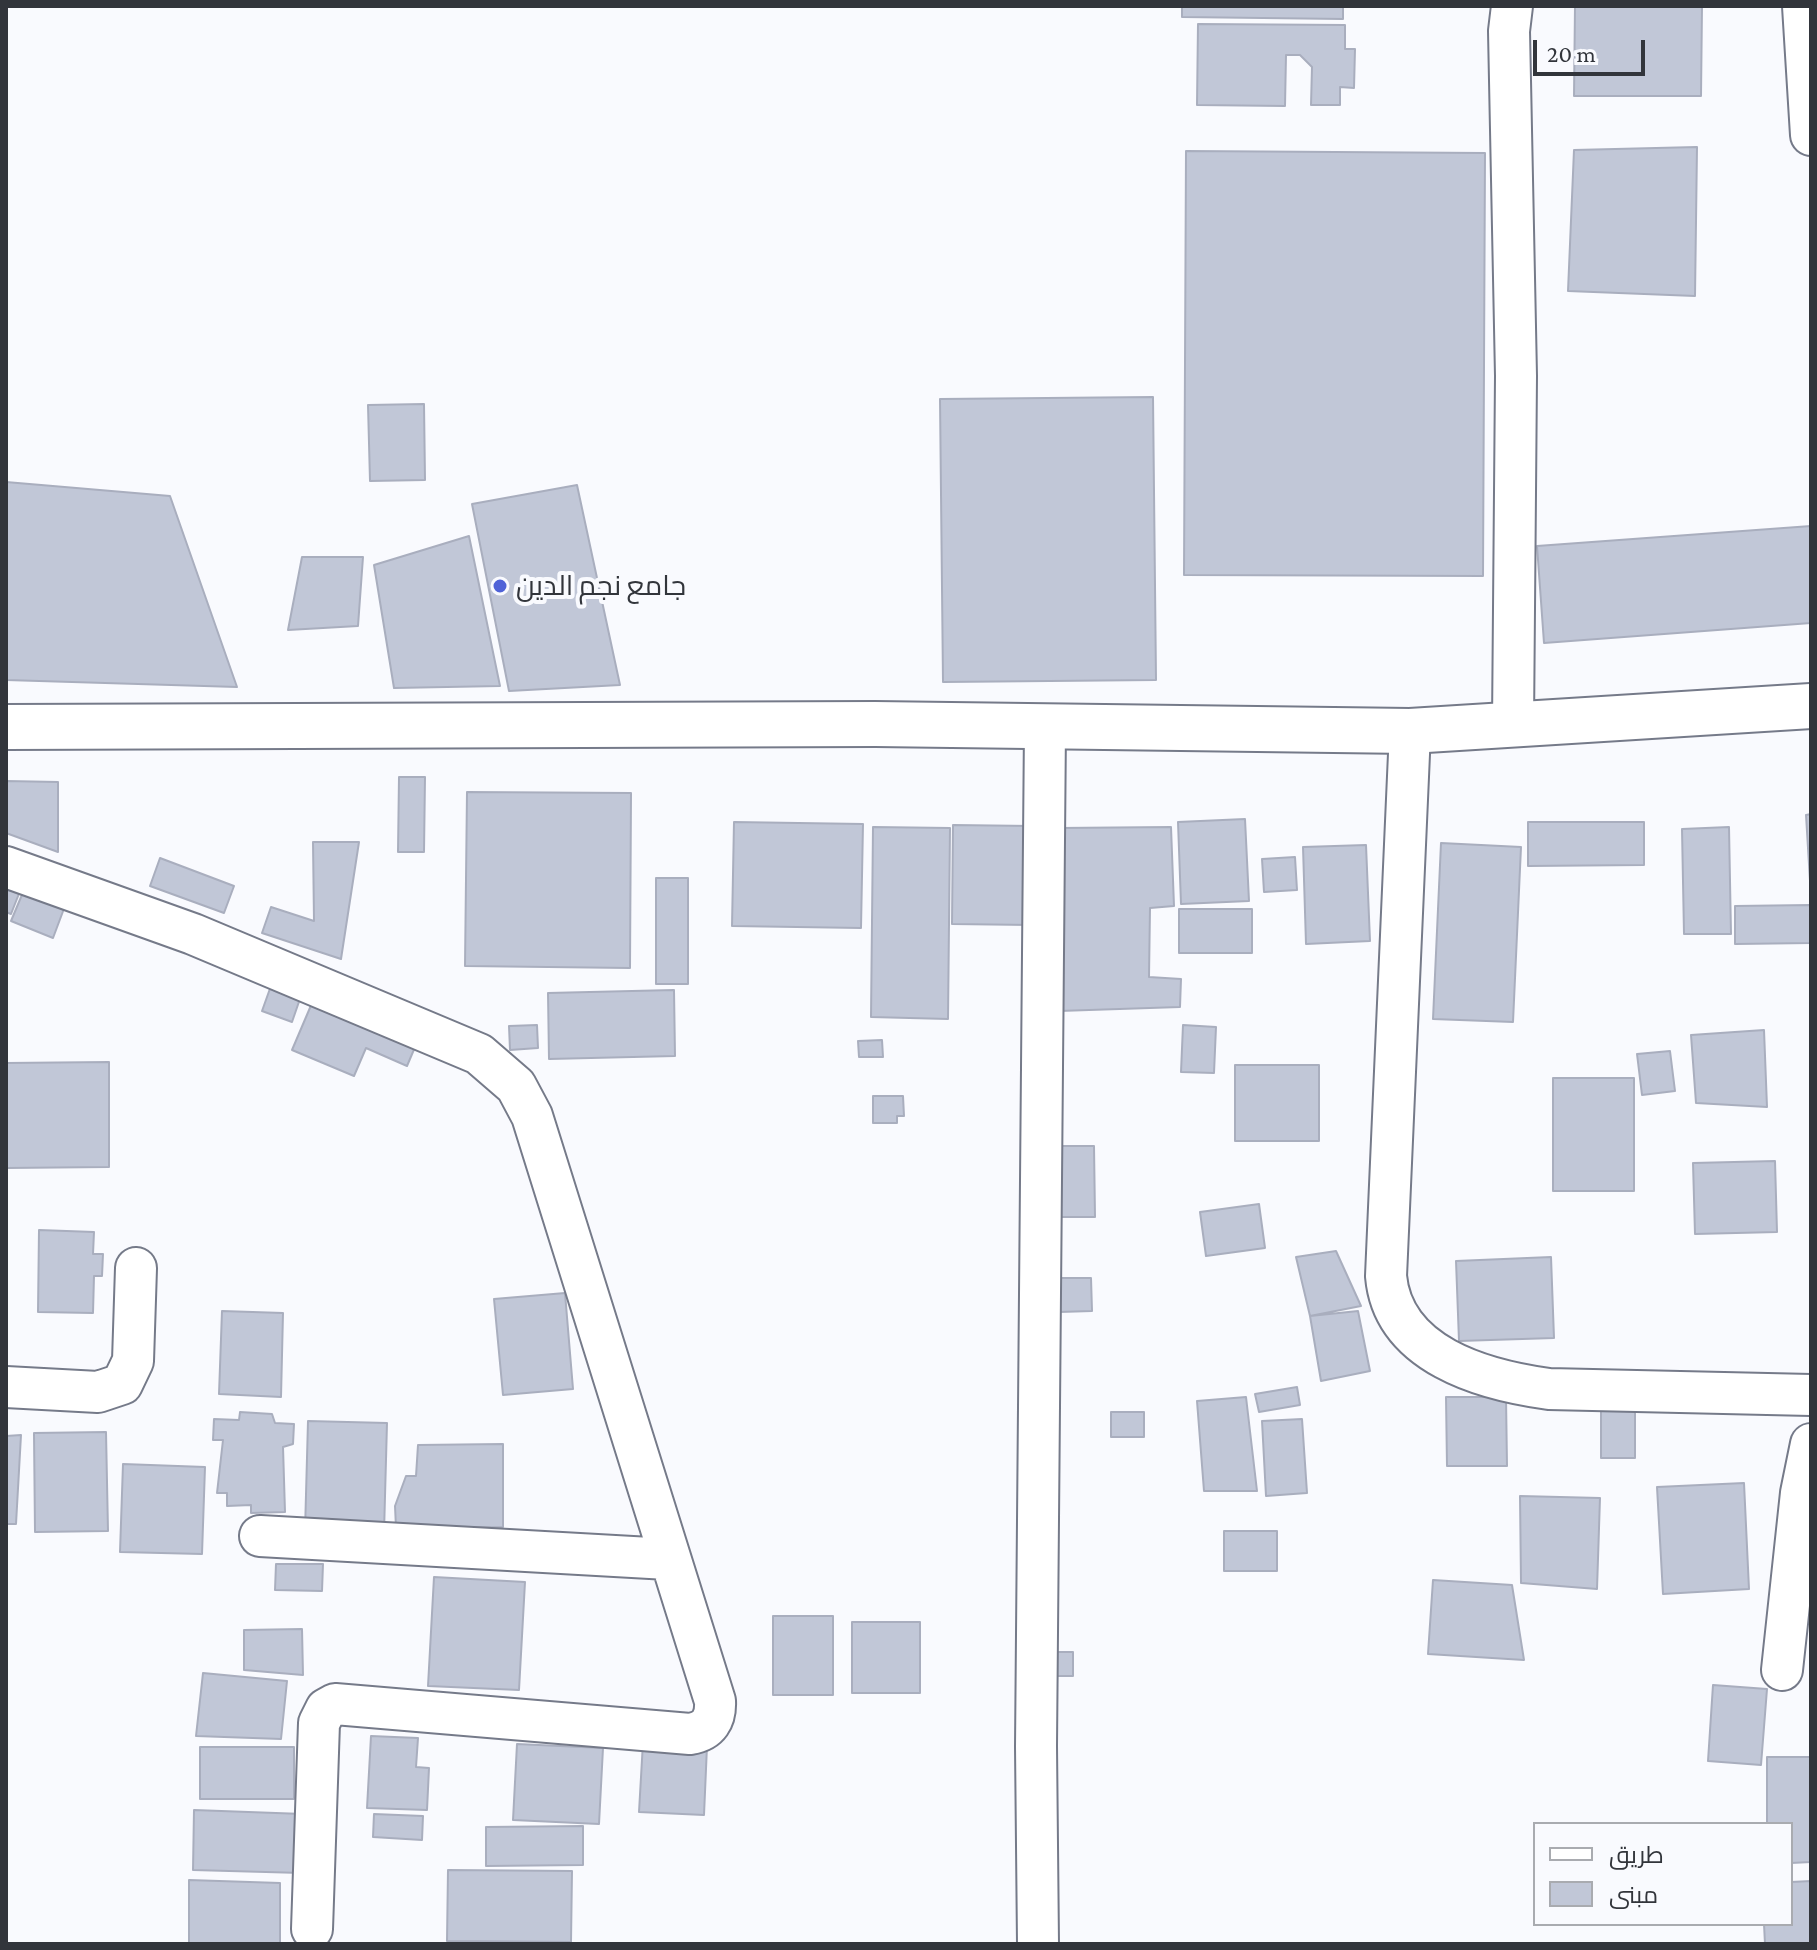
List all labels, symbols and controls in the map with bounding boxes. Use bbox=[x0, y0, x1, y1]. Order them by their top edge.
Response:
scale bar bbox=[1537, 24, 1649, 74]
text: 20 m bbox=[1547, 40, 1596, 67]
place label: جامع نجم الدين bbox=[516, 569, 686, 603]
marker: جامع نجم الدين bbox=[491, 577, 509, 595]
legend bbox=[1533, 1822, 1793, 1926]
text: طريق bbox=[1609, 1841, 1664, 1868]
text: مبنى bbox=[1609, 1881, 1658, 1908]

